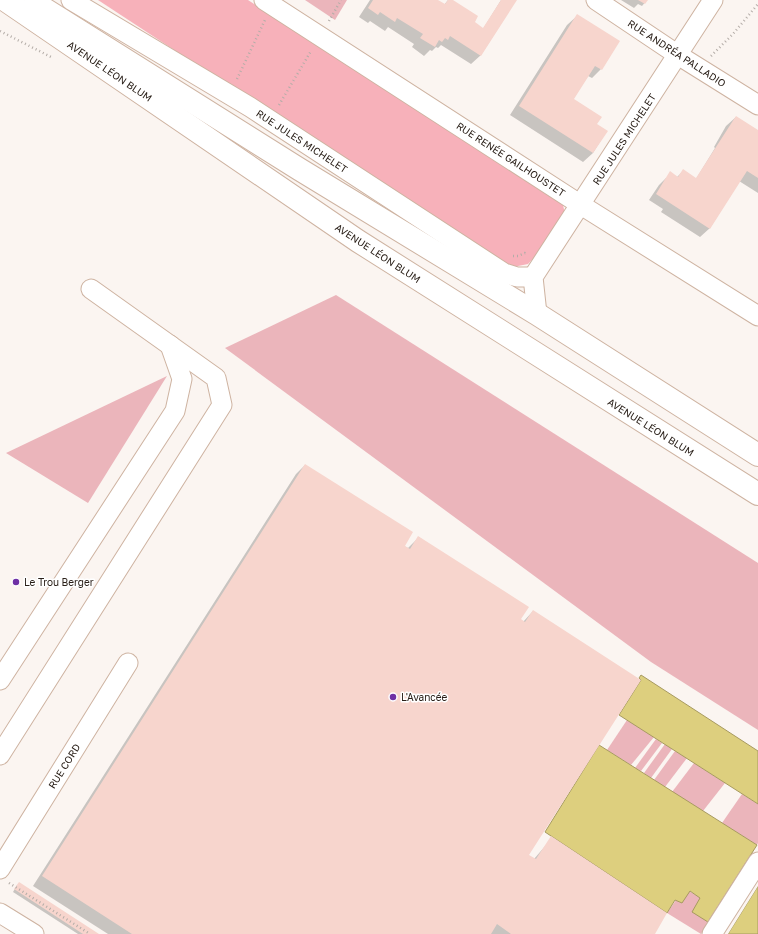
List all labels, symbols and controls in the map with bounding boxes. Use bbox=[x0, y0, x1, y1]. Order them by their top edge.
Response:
street label: RUE ANDRÉA PALLADIO bbox=[626, 17, 728, 89]
street label: AVENUE LÉON BLUM bbox=[65, 38, 155, 104]
street label: RUE JULES MICHELET bbox=[590, 91, 658, 187]
street label: RUE JULES MICHELET bbox=[254, 107, 350, 175]
street label: RUE RENÉE GAILHOUSTET bbox=[454, 119, 568, 199]
street label: AVENUE LÉON BLUM bbox=[333, 221, 423, 285]
street label: AVENUE LÉON BLUM bbox=[606, 396, 696, 458]
place label: Le Trou Berger bbox=[24, 576, 94, 588]
marker: Le Trou Berger bbox=[11, 577, 21, 587]
place label: L'Avancée bbox=[401, 691, 448, 703]
marker: L'Avancée bbox=[388, 692, 398, 702]
street label: RUE CORD bbox=[46, 741, 82, 791]

